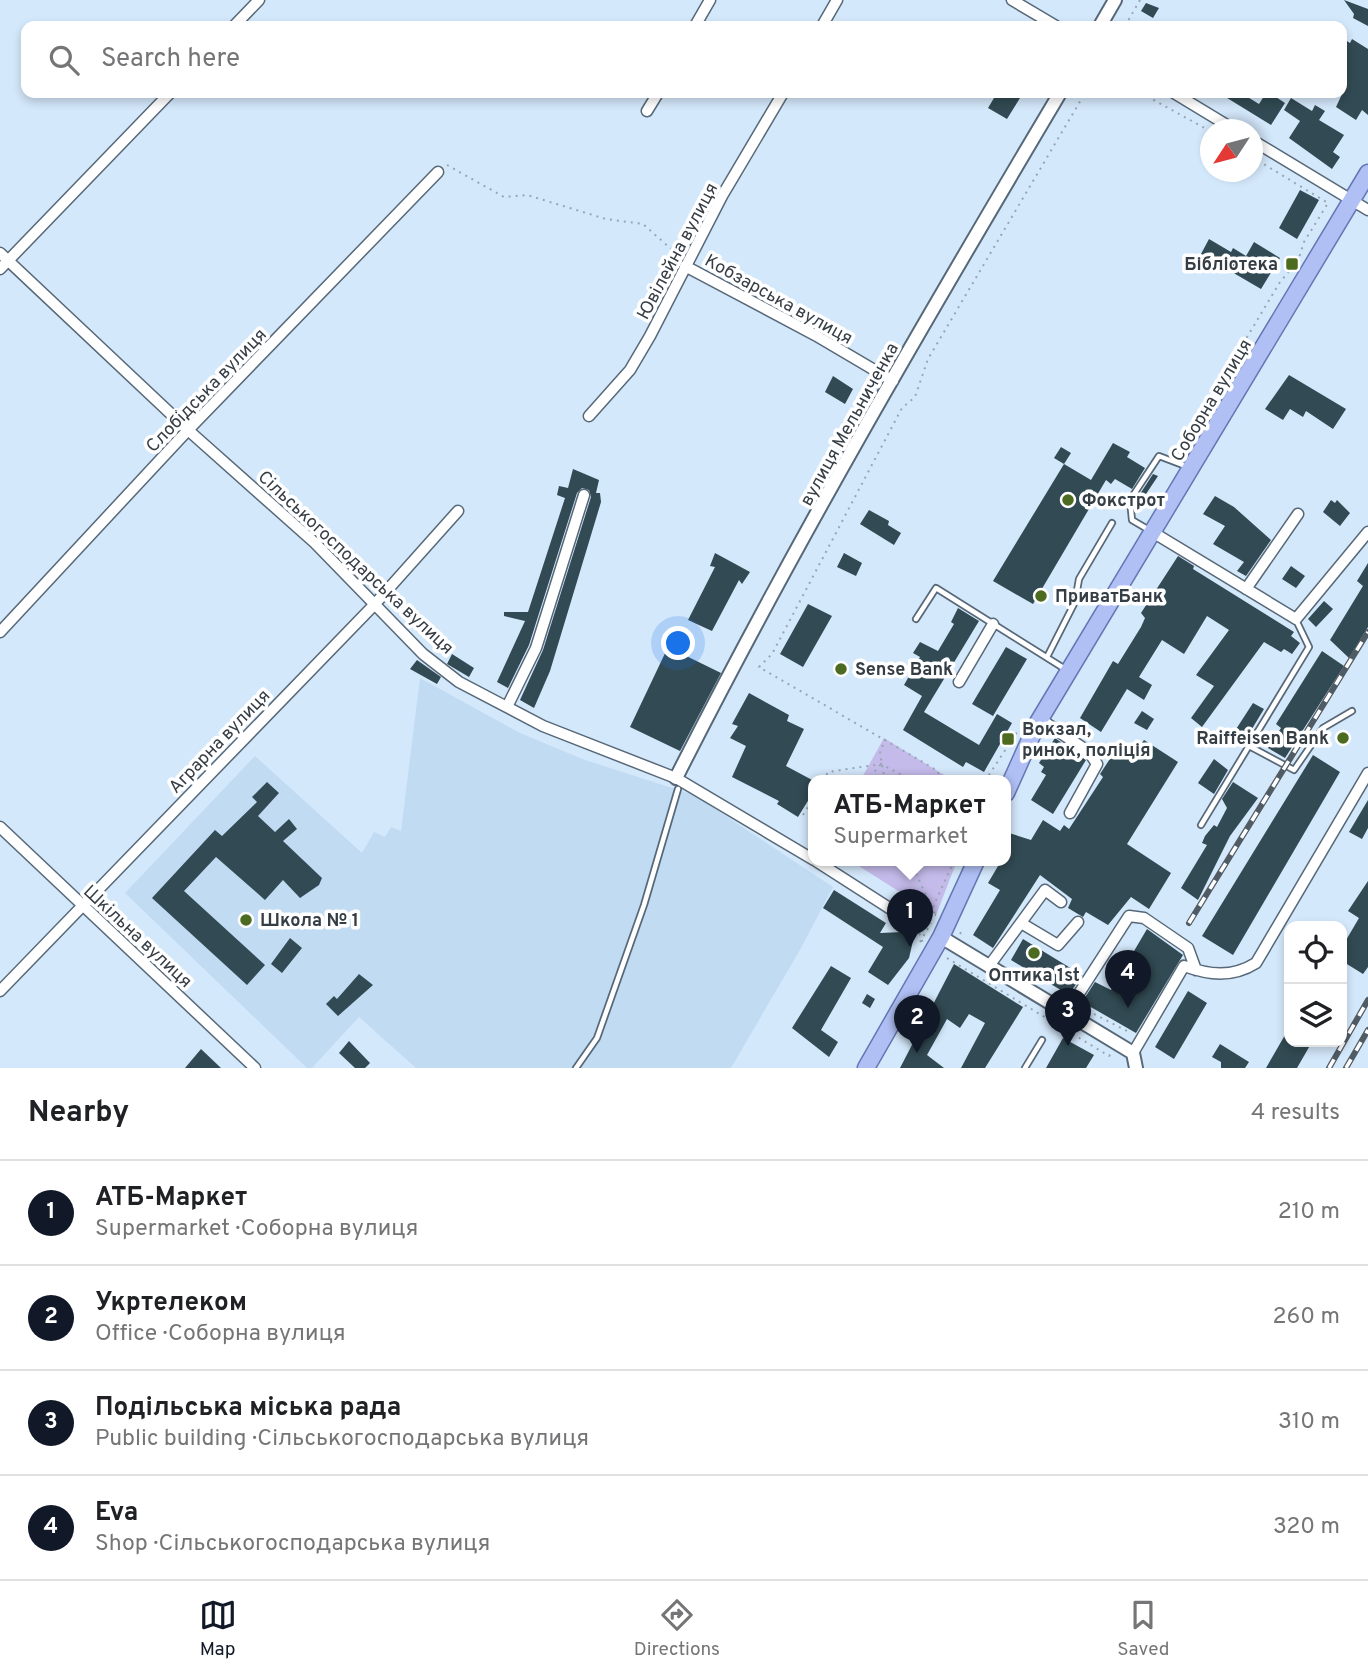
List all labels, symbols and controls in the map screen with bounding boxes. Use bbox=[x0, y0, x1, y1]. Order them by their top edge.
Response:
search box bbox=[21, 21, 1347, 98]
icon: search bbox=[45, 41, 83, 79]
text: Search here bbox=[101, 43, 240, 76]
north arrow bbox=[1200, 119, 1263, 182]
street label: Ювілейна вулиця bbox=[633, 179, 724, 324]
street label: Кобзарська вулиця bbox=[700, 250, 856, 351]
place label: Бібліотека bbox=[1184, 254, 1278, 277]
marker: Бібліотека bbox=[1284, 256, 1300, 272]
street label: Слобідська вулиця bbox=[142, 324, 272, 458]
street label: Соборна вулиця bbox=[1167, 335, 1258, 466]
street label: вулиця Мельниченка bbox=[796, 339, 905, 510]
street label: Сільськогосподарська вулиця bbox=[252, 466, 458, 660]
place label: Фокстрот bbox=[1082, 490, 1165, 513]
marker: Фокстрот bbox=[1060, 492, 1076, 508]
place label: ПриватБанк bbox=[1055, 586, 1164, 609]
marker: ПриватБанк bbox=[1033, 588, 1049, 604]
your location bbox=[661, 626, 695, 660]
place label: Sense Bank bbox=[855, 659, 953, 682]
marker: Sense Bank bbox=[833, 661, 849, 677]
street label: Аграрна вулиця bbox=[164, 685, 276, 799]
place label: Вокзал, ринок, поліція bbox=[1022, 719, 1150, 763]
place label: Raiffeisen Bank bbox=[1196, 728, 1329, 751]
marker: Raiffeisen Bank bbox=[1335, 730, 1351, 746]
marker: Вокзал, ринок, поліція bbox=[1000, 731, 1016, 747]
popup bbox=[808, 775, 1011, 866]
text: АТБ-Маркет bbox=[833, 790, 986, 823]
text: Supermarket bbox=[833, 823, 968, 852]
street label: Шкільна вулиця bbox=[78, 881, 196, 993]
pin: 1 bbox=[887, 889, 933, 947]
place label: Школа № 1 bbox=[260, 910, 359, 933]
marker: Школа № 1 bbox=[238, 912, 254, 928]
map controls bbox=[1284, 921, 1347, 1047]
button: locate bbox=[1284, 921, 1347, 984]
marker: Оптика 1st bbox=[1026, 945, 1042, 961]
pin: 4 bbox=[1105, 950, 1151, 1008]
place label: Оптика 1st bbox=[988, 965, 1080, 988]
button: layers bbox=[1284, 984, 1347, 1047]
pin: 3 bbox=[1045, 988, 1091, 1046]
pin: 2 bbox=[894, 995, 940, 1053]
text: Nearby bbox=[28, 1095, 129, 1132]
text: 4 results bbox=[1251, 1099, 1340, 1128]
text: АТБ-Маркет bbox=[95, 1182, 247, 1215]
text: 1 bbox=[46, 1198, 56, 1227]
text: 210 m bbox=[1278, 1198, 1340, 1227]
text: Supermarket · Соборна вулиця bbox=[95, 1215, 418, 1244]
text: Укртелеком bbox=[95, 1287, 247, 1320]
text: 2 bbox=[44, 1303, 58, 1332]
text: 260 m bbox=[1273, 1303, 1340, 1332]
text: Office · Соборна вулиця bbox=[95, 1320, 346, 1349]
text: Подільська міська рада bbox=[95, 1392, 401, 1425]
text: 3 bbox=[44, 1408, 58, 1437]
text: 310 m bbox=[1278, 1408, 1340, 1437]
text: Public building · Сільськогосподарська вулиця bbox=[95, 1425, 589, 1454]
text: Eva bbox=[95, 1497, 138, 1530]
text: 4 bbox=[44, 1513, 58, 1542]
text: 320 m bbox=[1273, 1513, 1340, 1542]
text: Shop · Сільськогосподарська вулиця bbox=[95, 1530, 490, 1559]
tab: Map bbox=[199, 1596, 237, 1662]
tab: Directions bbox=[634, 1596, 720, 1662]
tab: Saved bbox=[1117, 1596, 1169, 1662]

